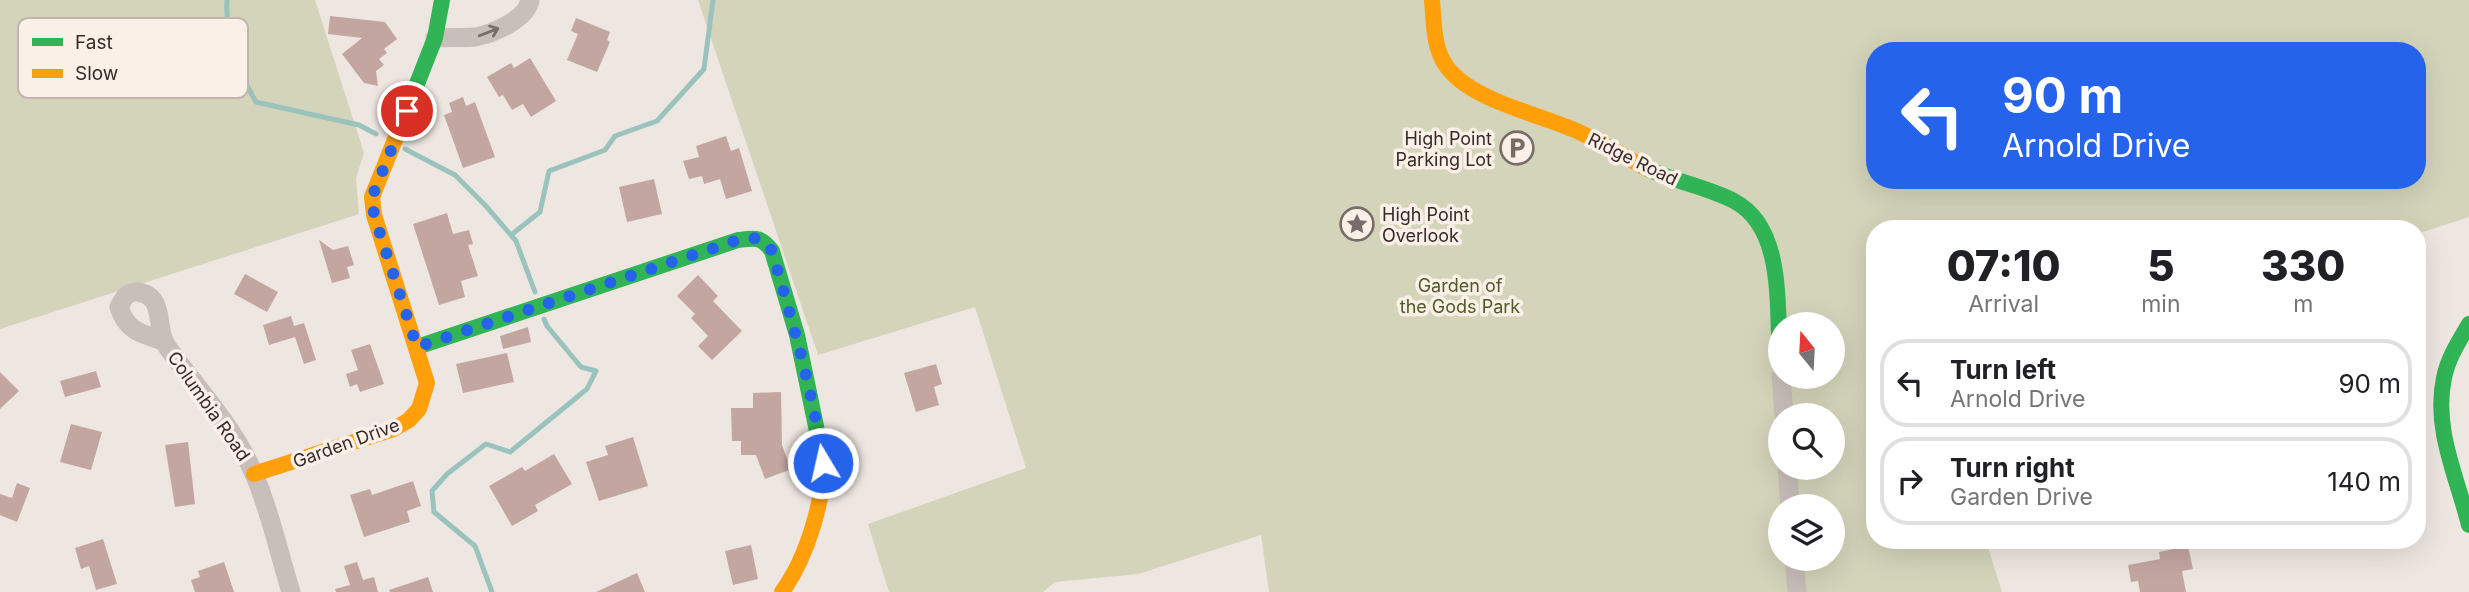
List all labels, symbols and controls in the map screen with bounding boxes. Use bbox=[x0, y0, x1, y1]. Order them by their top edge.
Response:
legend bbox=[18, 18, 248, 98]
one-way arrow bbox=[477, 25, 499, 38]
text: Fast bbox=[75, 31, 113, 54]
text: Slow bbox=[75, 62, 118, 85]
text: 90 m bbox=[2002, 66, 2123, 125]
icon: left bbox=[1887, 70, 1978, 161]
pin bbox=[377, 81, 437, 141]
icon: arrive bbox=[388, 92, 426, 130]
text: Arnold Drive bbox=[2002, 126, 2190, 165]
place label: High Point Parking Lot bbox=[1396, 128, 1492, 170]
street label: Ridge Road bbox=[1585, 128, 1681, 190]
parking icon: High Point Parking Lot bbox=[1498, 129, 1536, 167]
place label: High Point Overlook bbox=[1382, 204, 1470, 246]
place icon: High Point Overlook bbox=[1338, 205, 1376, 243]
text: 07:10 bbox=[1947, 240, 2061, 291]
text: 5 bbox=[2147, 240, 2175, 291]
text: 330 bbox=[2261, 240, 2345, 291]
park label: Garden of the Gods Park bbox=[1400, 275, 1520, 317]
text: Arrival bbox=[1968, 290, 2039, 318]
text: min bbox=[2141, 290, 2180, 318]
text: m bbox=[2293, 290, 2313, 318]
north arrow bbox=[1768, 312, 1844, 388]
map controls bbox=[1768, 312, 1845, 571]
street label: Columbia Road bbox=[163, 347, 255, 465]
text: Turn left bbox=[1950, 354, 2056, 385]
icon: left bbox=[1891, 364, 1929, 402]
text: 90 m bbox=[2338, 368, 2401, 399]
text: Arnold Drive bbox=[1950, 385, 2085, 413]
button: search bbox=[1768, 403, 1845, 480]
street label: Garden Drive bbox=[290, 414, 402, 472]
position arrow bbox=[786, 426, 860, 500]
text: Turn right bbox=[1950, 452, 2075, 483]
icon: right bbox=[1891, 462, 1929, 500]
text: 140 m bbox=[2327, 466, 2401, 497]
text: Garden Drive bbox=[1950, 483, 2093, 511]
button: layers bbox=[1768, 494, 1845, 571]

